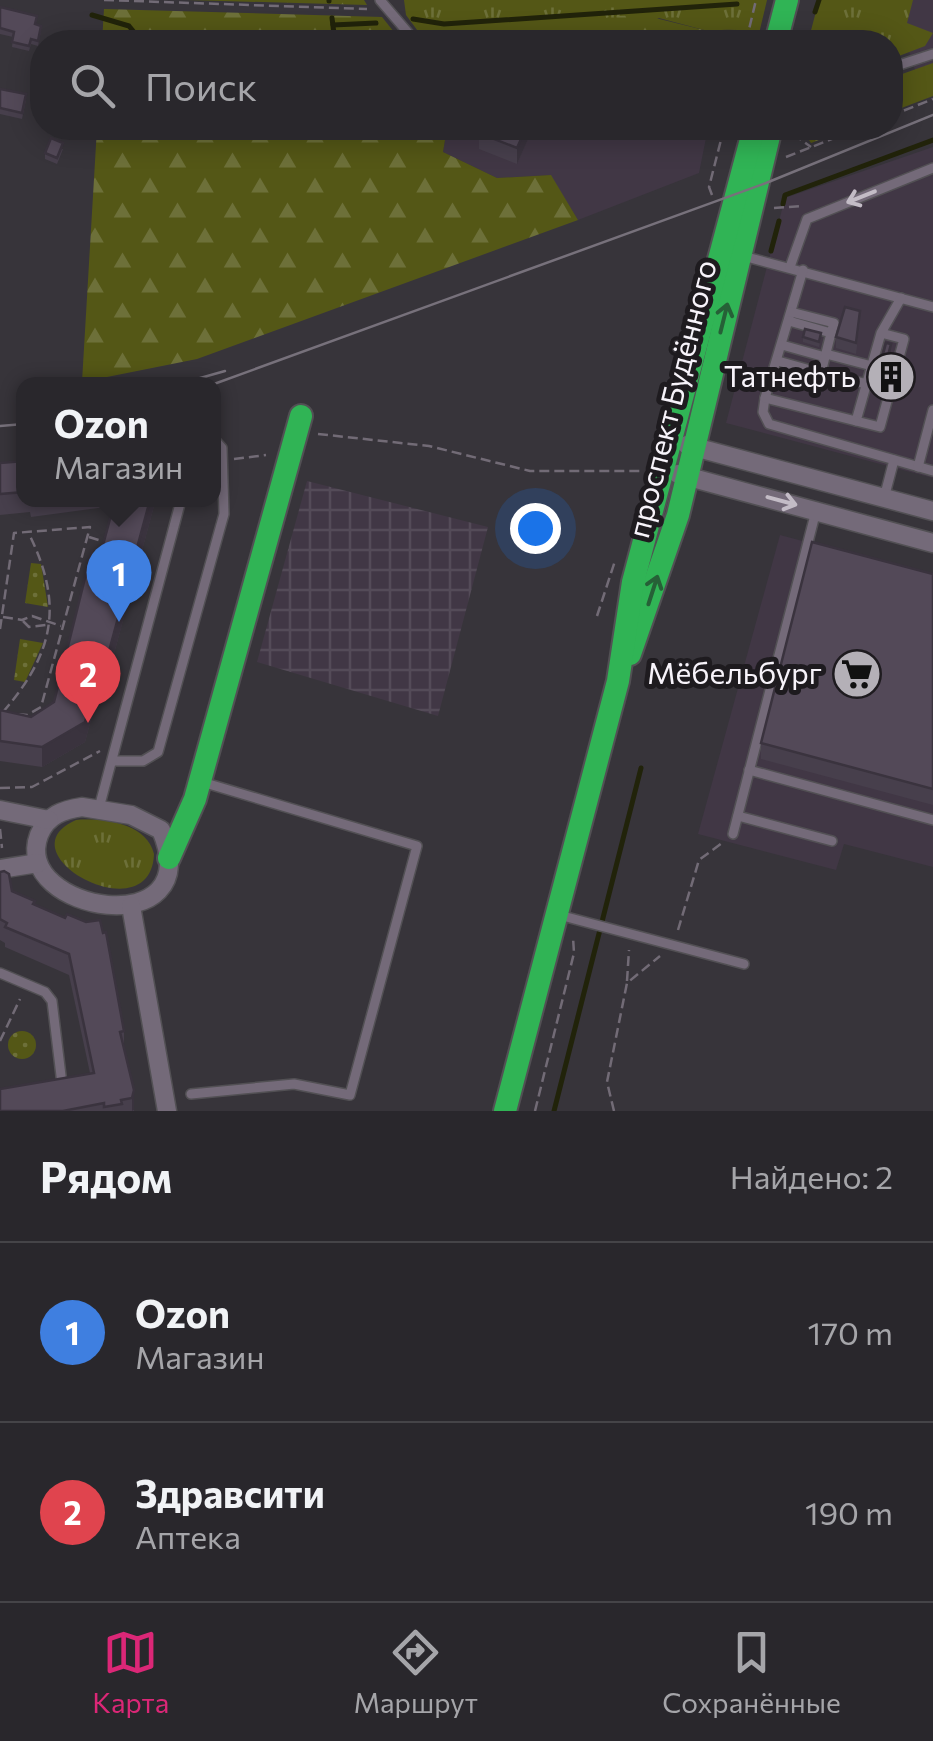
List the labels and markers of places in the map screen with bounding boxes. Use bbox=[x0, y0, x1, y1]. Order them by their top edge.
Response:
building icon: Татнефть bbox=[865, 351, 917, 403]
place label: Татнефть bbox=[724, 356, 856, 393]
pin: 1 bbox=[86, 540, 152, 622]
pin: 2 bbox=[56, 640, 120, 723]
supermarket icon: Мёбельбург bbox=[831, 648, 883, 700]
place label: Мёбельбург bbox=[647, 653, 822, 690]

